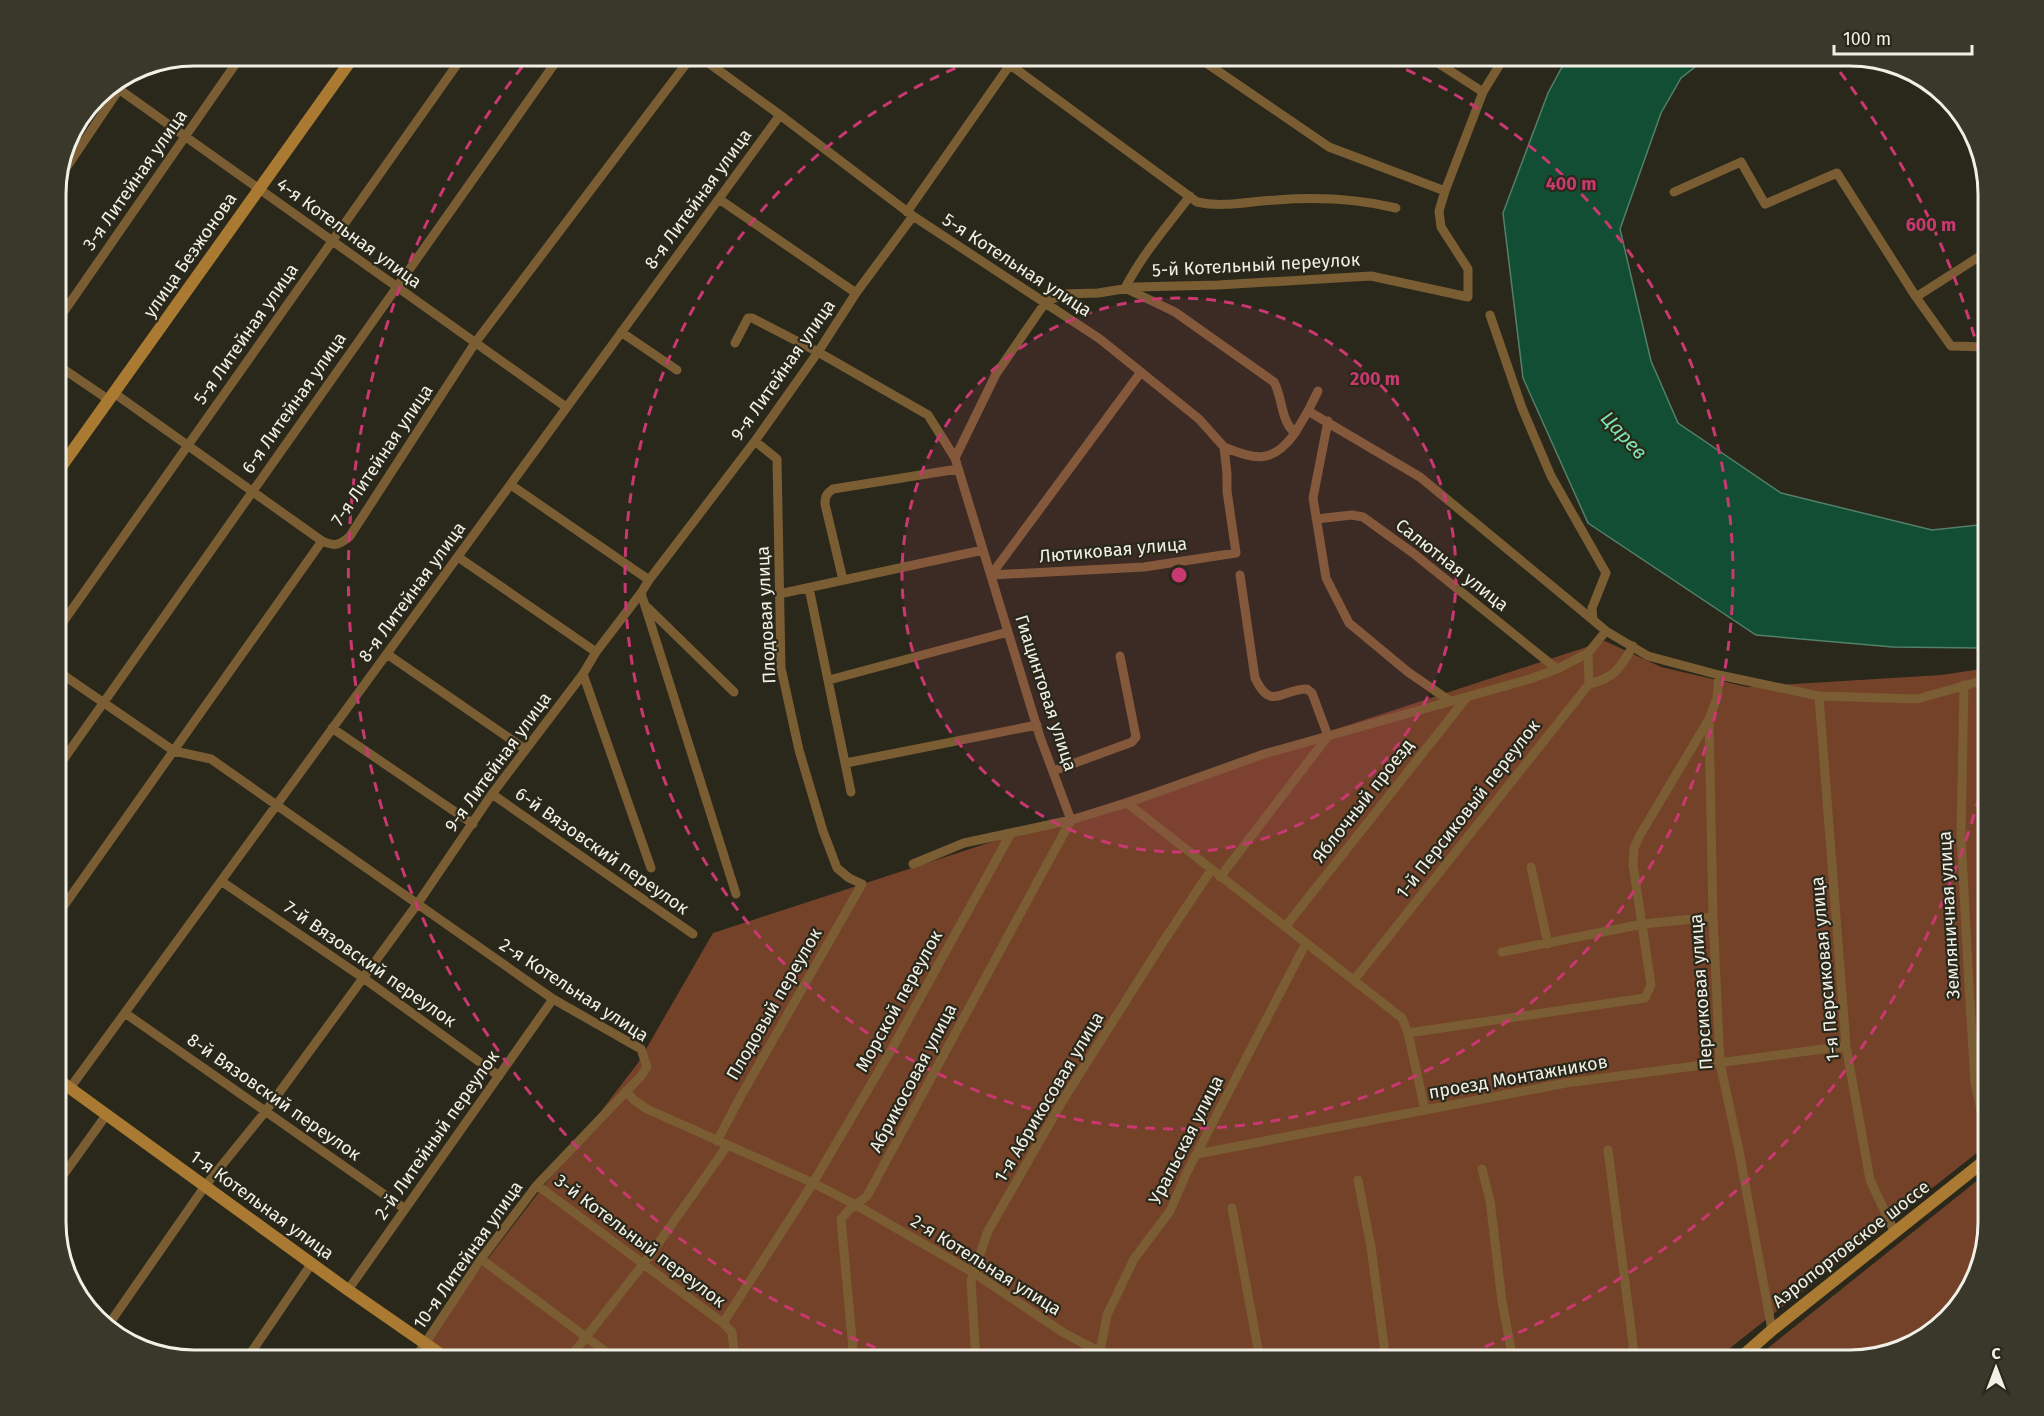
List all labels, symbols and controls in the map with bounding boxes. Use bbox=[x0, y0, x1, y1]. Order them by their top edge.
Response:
scale bar bbox=[1834, 18, 1972, 56]
text: 100 m bbox=[1843, 28, 1891, 50]
street label: 3-я Литейная улица bbox=[78, 105, 192, 255]
street label: 8-я Литейная улица bbox=[640, 125, 756, 273]
street label: 4-я Котельная улица bbox=[272, 173, 426, 293]
text: 400 m bbox=[1546, 173, 1596, 195]
street label: улица Безжонова bbox=[139, 188, 241, 322]
street label: 5-я Котельная улица bbox=[938, 209, 1096, 321]
text: 600 m bbox=[1906, 214, 1956, 236]
street label: 5-й Котельный переулок bbox=[1151, 249, 1361, 281]
street label: 5-я Литейная улица bbox=[189, 259, 303, 409]
street label: 9-я Литейная улица bbox=[726, 295, 840, 445]
street label: 6-я Литейная улица bbox=[237, 328, 351, 478]
text: 200 m bbox=[1350, 368, 1400, 390]
street label: 7-я Литейная улица bbox=[326, 380, 438, 530]
water label: Царев bbox=[1596, 406, 1652, 464]
street label: Салютная улица bbox=[1391, 514, 1513, 616]
street label: 8-я Литейная улица bbox=[354, 518, 470, 666]
street label: Лютиковая улица bbox=[1038, 533, 1188, 567]
street label: Плодовая улица bbox=[751, 546, 781, 684]
centre of rings bbox=[1169, 565, 1189, 585]
street label: Гиацинтовая улица bbox=[1010, 612, 1082, 774]
street label: 9-я Литейная улица bbox=[440, 688, 556, 836]
street label: 1-й Персиковый переулок bbox=[1391, 715, 1545, 903]
street label: Яблочный проезд bbox=[1308, 735, 1418, 867]
street label: 6-й Вязовский переулок bbox=[511, 783, 694, 920]
street label: Земляничная улица bbox=[1934, 830, 1964, 1000]
street label: 1-я Персиковая улица bbox=[1806, 875, 1844, 1063]
street label: 7-й Вязовский переулок bbox=[280, 896, 461, 1032]
street label: Персиковая улица bbox=[1685, 913, 1717, 1071]
street label: Плодовый переулок bbox=[721, 923, 827, 1084]
street label: Морской переулок bbox=[851, 926, 947, 1076]
street label: 2-я Котельная улица bbox=[495, 934, 653, 1046]
street label: Абрикосовая улица bbox=[864, 1000, 962, 1156]
street label: 1-я Абрикосовая улица bbox=[989, 1008, 1109, 1186]
street label: 8-й Вязовский переулок bbox=[183, 1029, 366, 1166]
street label: 2-й Литейный переулок bbox=[370, 1045, 504, 1224]
street label: проезд Монтажников bbox=[1427, 1050, 1609, 1104]
street label: Уральская улица bbox=[1144, 1072, 1228, 1208]
street label: 1-я Котельная улица bbox=[186, 1146, 338, 1264]
street label: 3-й Котельный переулок bbox=[550, 1170, 730, 1313]
street label: Аэропортовское шоссе bbox=[1768, 1176, 1934, 1312]
street label: 10-я Литейная улица bbox=[409, 1177, 527, 1333]
street label: 2-я Котельная улица bbox=[907, 1210, 1065, 1320]
north arrow bbox=[1966, 1338, 2026, 1398]
text: С bbox=[1991, 1344, 2001, 1363]

